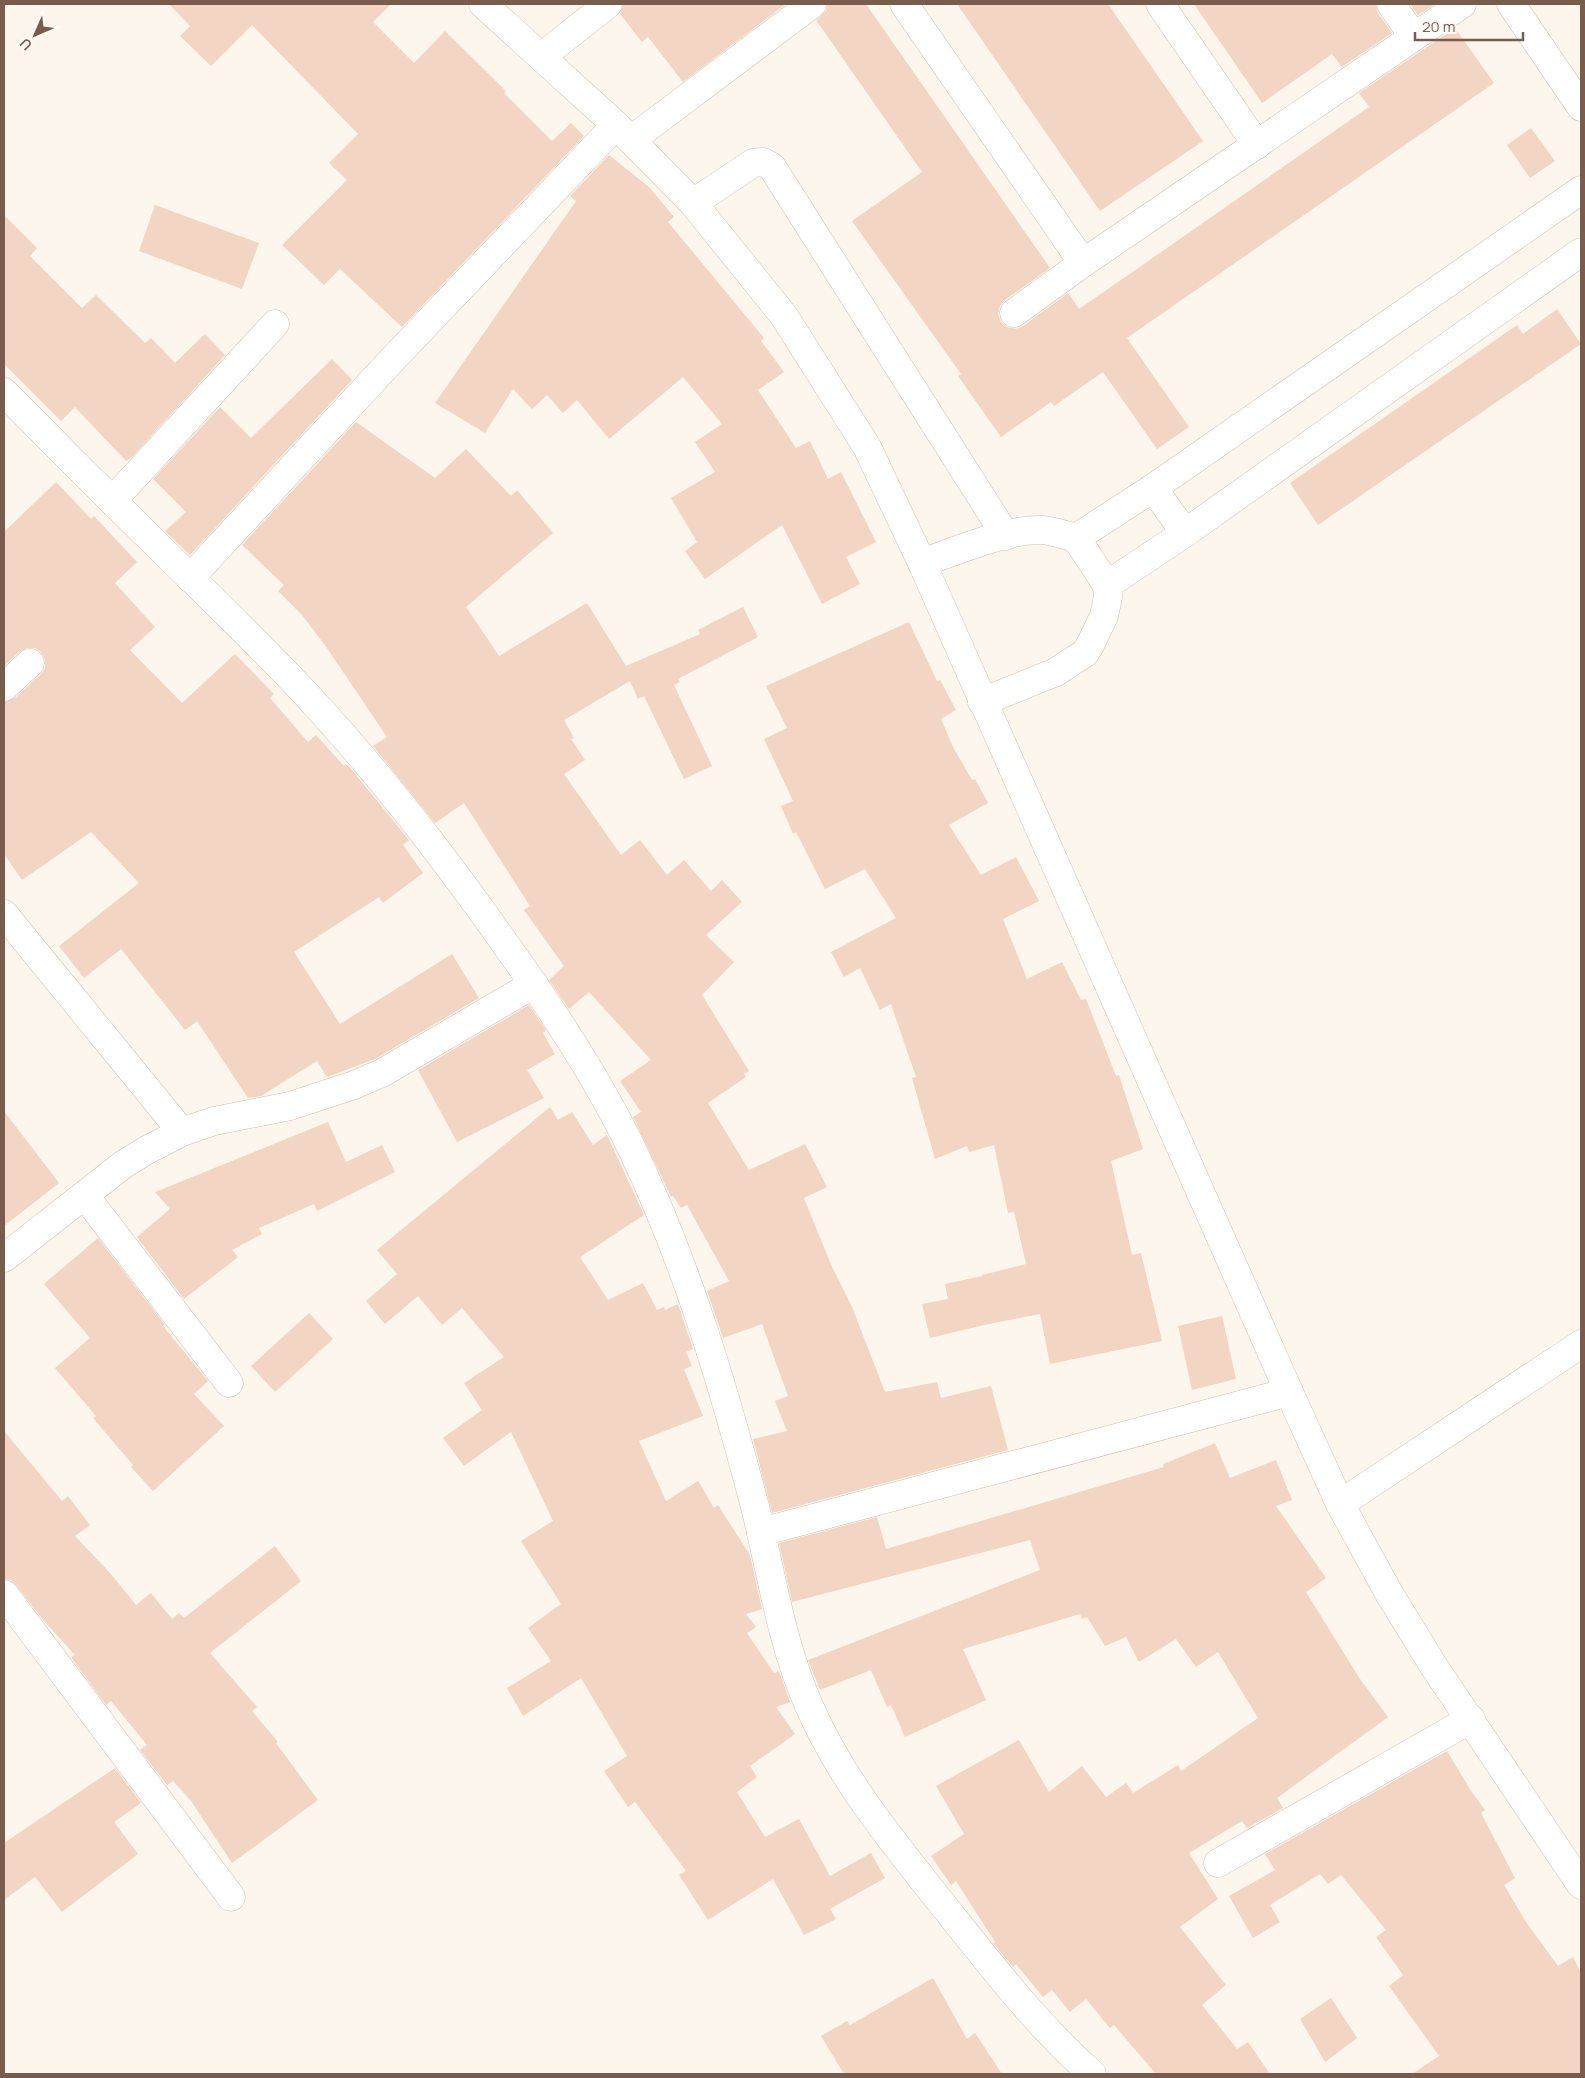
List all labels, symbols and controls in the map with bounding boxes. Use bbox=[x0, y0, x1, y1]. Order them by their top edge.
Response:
north arrow bbox=[10, 10, 60, 60]
scale bar bbox=[1415, 10, 1522, 42]
text: 20 m bbox=[1422, 16, 1455, 37]
text: U bbox=[15, 34, 36, 55]

